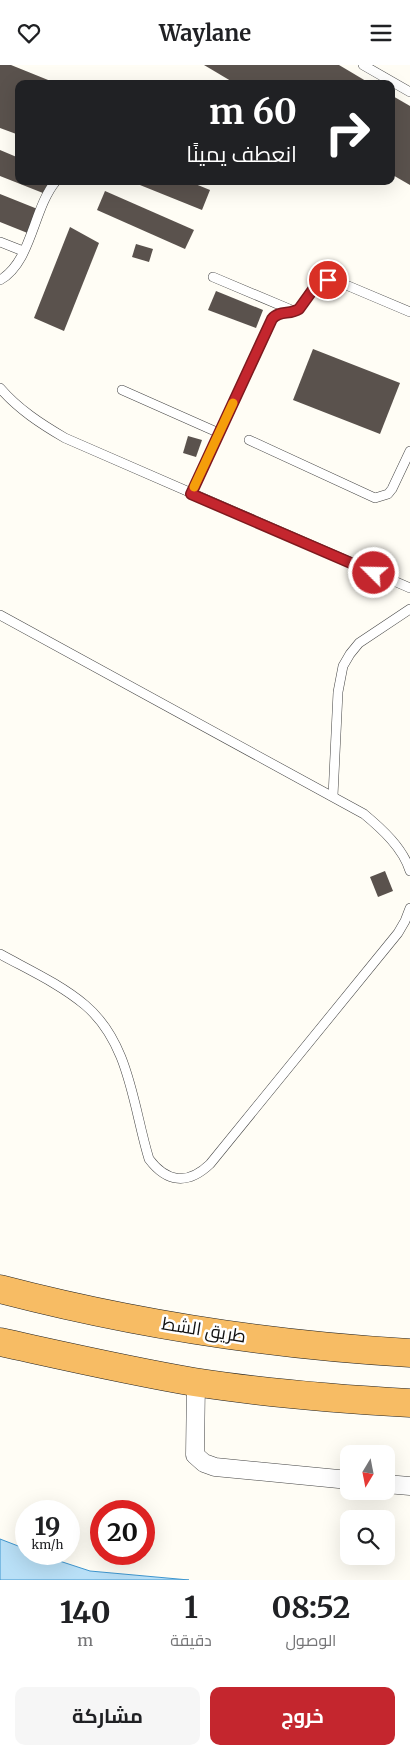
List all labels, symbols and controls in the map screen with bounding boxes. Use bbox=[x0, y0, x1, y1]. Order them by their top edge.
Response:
icon: heart bbox=[15, 19, 43, 47]
text: Waylane bbox=[159, 19, 251, 47]
icon: menu bbox=[367, 19, 395, 47]
text: 60 m bbox=[209, 90, 297, 134]
icon: right bbox=[315, 100, 380, 165]
text: انعطف يمينًا bbox=[186, 140, 297, 168]
pin bbox=[307, 259, 349, 301]
icon: arrive bbox=[314, 266, 342, 294]
position arrow bbox=[347, 546, 399, 598]
street label: طريق الشط bbox=[160, 1311, 248, 1349]
north arrow bbox=[340, 1445, 395, 1500]
map controls bbox=[340, 1445, 395, 1565]
speed limit sign: 20 bbox=[90, 1500, 155, 1565]
text: 19 bbox=[35, 1510, 60, 1542]
button: search bbox=[340, 1510, 395, 1565]
text: km/h bbox=[32, 1537, 63, 1552]
text: 1 bbox=[184, 1588, 198, 1626]
text: 08:52 bbox=[272, 1588, 350, 1626]
text: 140 bbox=[60, 1593, 111, 1631]
text: m bbox=[77, 1630, 93, 1650]
text: دقيقة bbox=[170, 1630, 212, 1650]
text: الوصول bbox=[285, 1630, 336, 1650]
button: مشاركة bbox=[15, 1687, 200, 1745]
button: خروج bbox=[210, 1687, 395, 1745]

